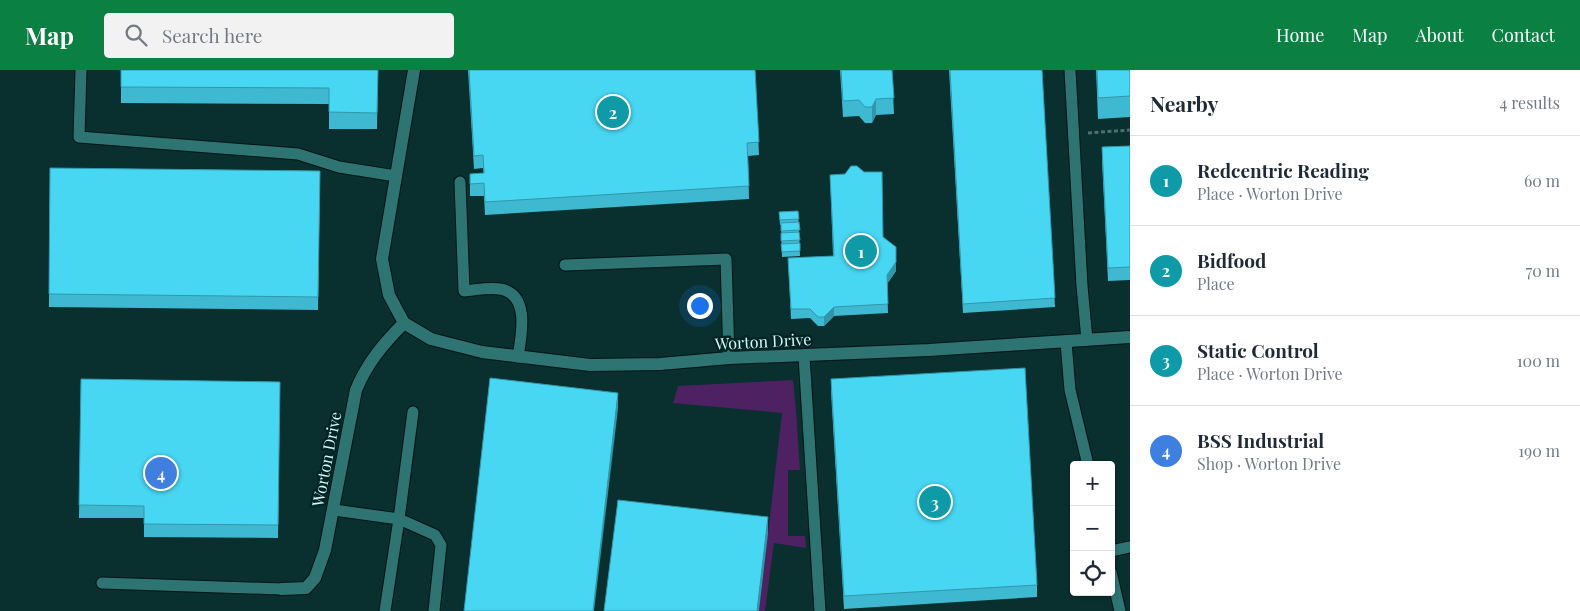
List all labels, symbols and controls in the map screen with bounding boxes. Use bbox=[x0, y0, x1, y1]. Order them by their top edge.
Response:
search box bbox=[104, 13, 454, 58]
text: Map bbox=[25, 19, 74, 51]
icon: search bbox=[122, 21, 150, 49]
text: Search here bbox=[162, 22, 262, 48]
text: Home bbox=[1276, 23, 1324, 47]
text: Map bbox=[1352, 23, 1387, 47]
text: About bbox=[1415, 23, 1464, 47]
text: Contact bbox=[1492, 23, 1555, 47]
text: Nearby bbox=[1150, 89, 1219, 117]
text: 4 results bbox=[1499, 92, 1560, 113]
pin: 2 bbox=[597, 93, 629, 131]
text: Redcentric Reading bbox=[1197, 157, 1369, 183]
text: 1 bbox=[1163, 170, 1169, 191]
text: 60 m bbox=[1524, 170, 1560, 191]
text: Place · Worton Drive bbox=[1197, 183, 1343, 204]
pin: 1 bbox=[845, 232, 877, 270]
text: Bidfood bbox=[1197, 247, 1266, 273]
text: 2 bbox=[1162, 260, 1170, 281]
text: 70 m bbox=[1526, 260, 1560, 281]
text: Place bbox=[1197, 273, 1235, 294]
your location bbox=[687, 293, 713, 319]
street label: Worton Drive bbox=[713, 328, 812, 354]
text: Static Control bbox=[1197, 337, 1319, 363]
text: 3 bbox=[1162, 350, 1170, 371]
text: 100 m bbox=[1517, 350, 1560, 371]
text: Place · Worton Drive bbox=[1197, 363, 1343, 384]
street label: Worton Drive bbox=[306, 410, 346, 509]
text: BSS Industrial bbox=[1197, 427, 1324, 453]
text: 4 bbox=[1162, 440, 1170, 461]
text: 190 m bbox=[1518, 440, 1560, 461]
text: Shop · Worton Drive bbox=[1197, 453, 1341, 474]
pin: 4 bbox=[145, 454, 177, 492]
map controls bbox=[1070, 461, 1115, 596]
button: + bbox=[1070, 461, 1115, 506]
pin: 3 bbox=[919, 483, 951, 521]
button: − bbox=[1070, 506, 1115, 551]
button: locate bbox=[1070, 551, 1115, 596]

